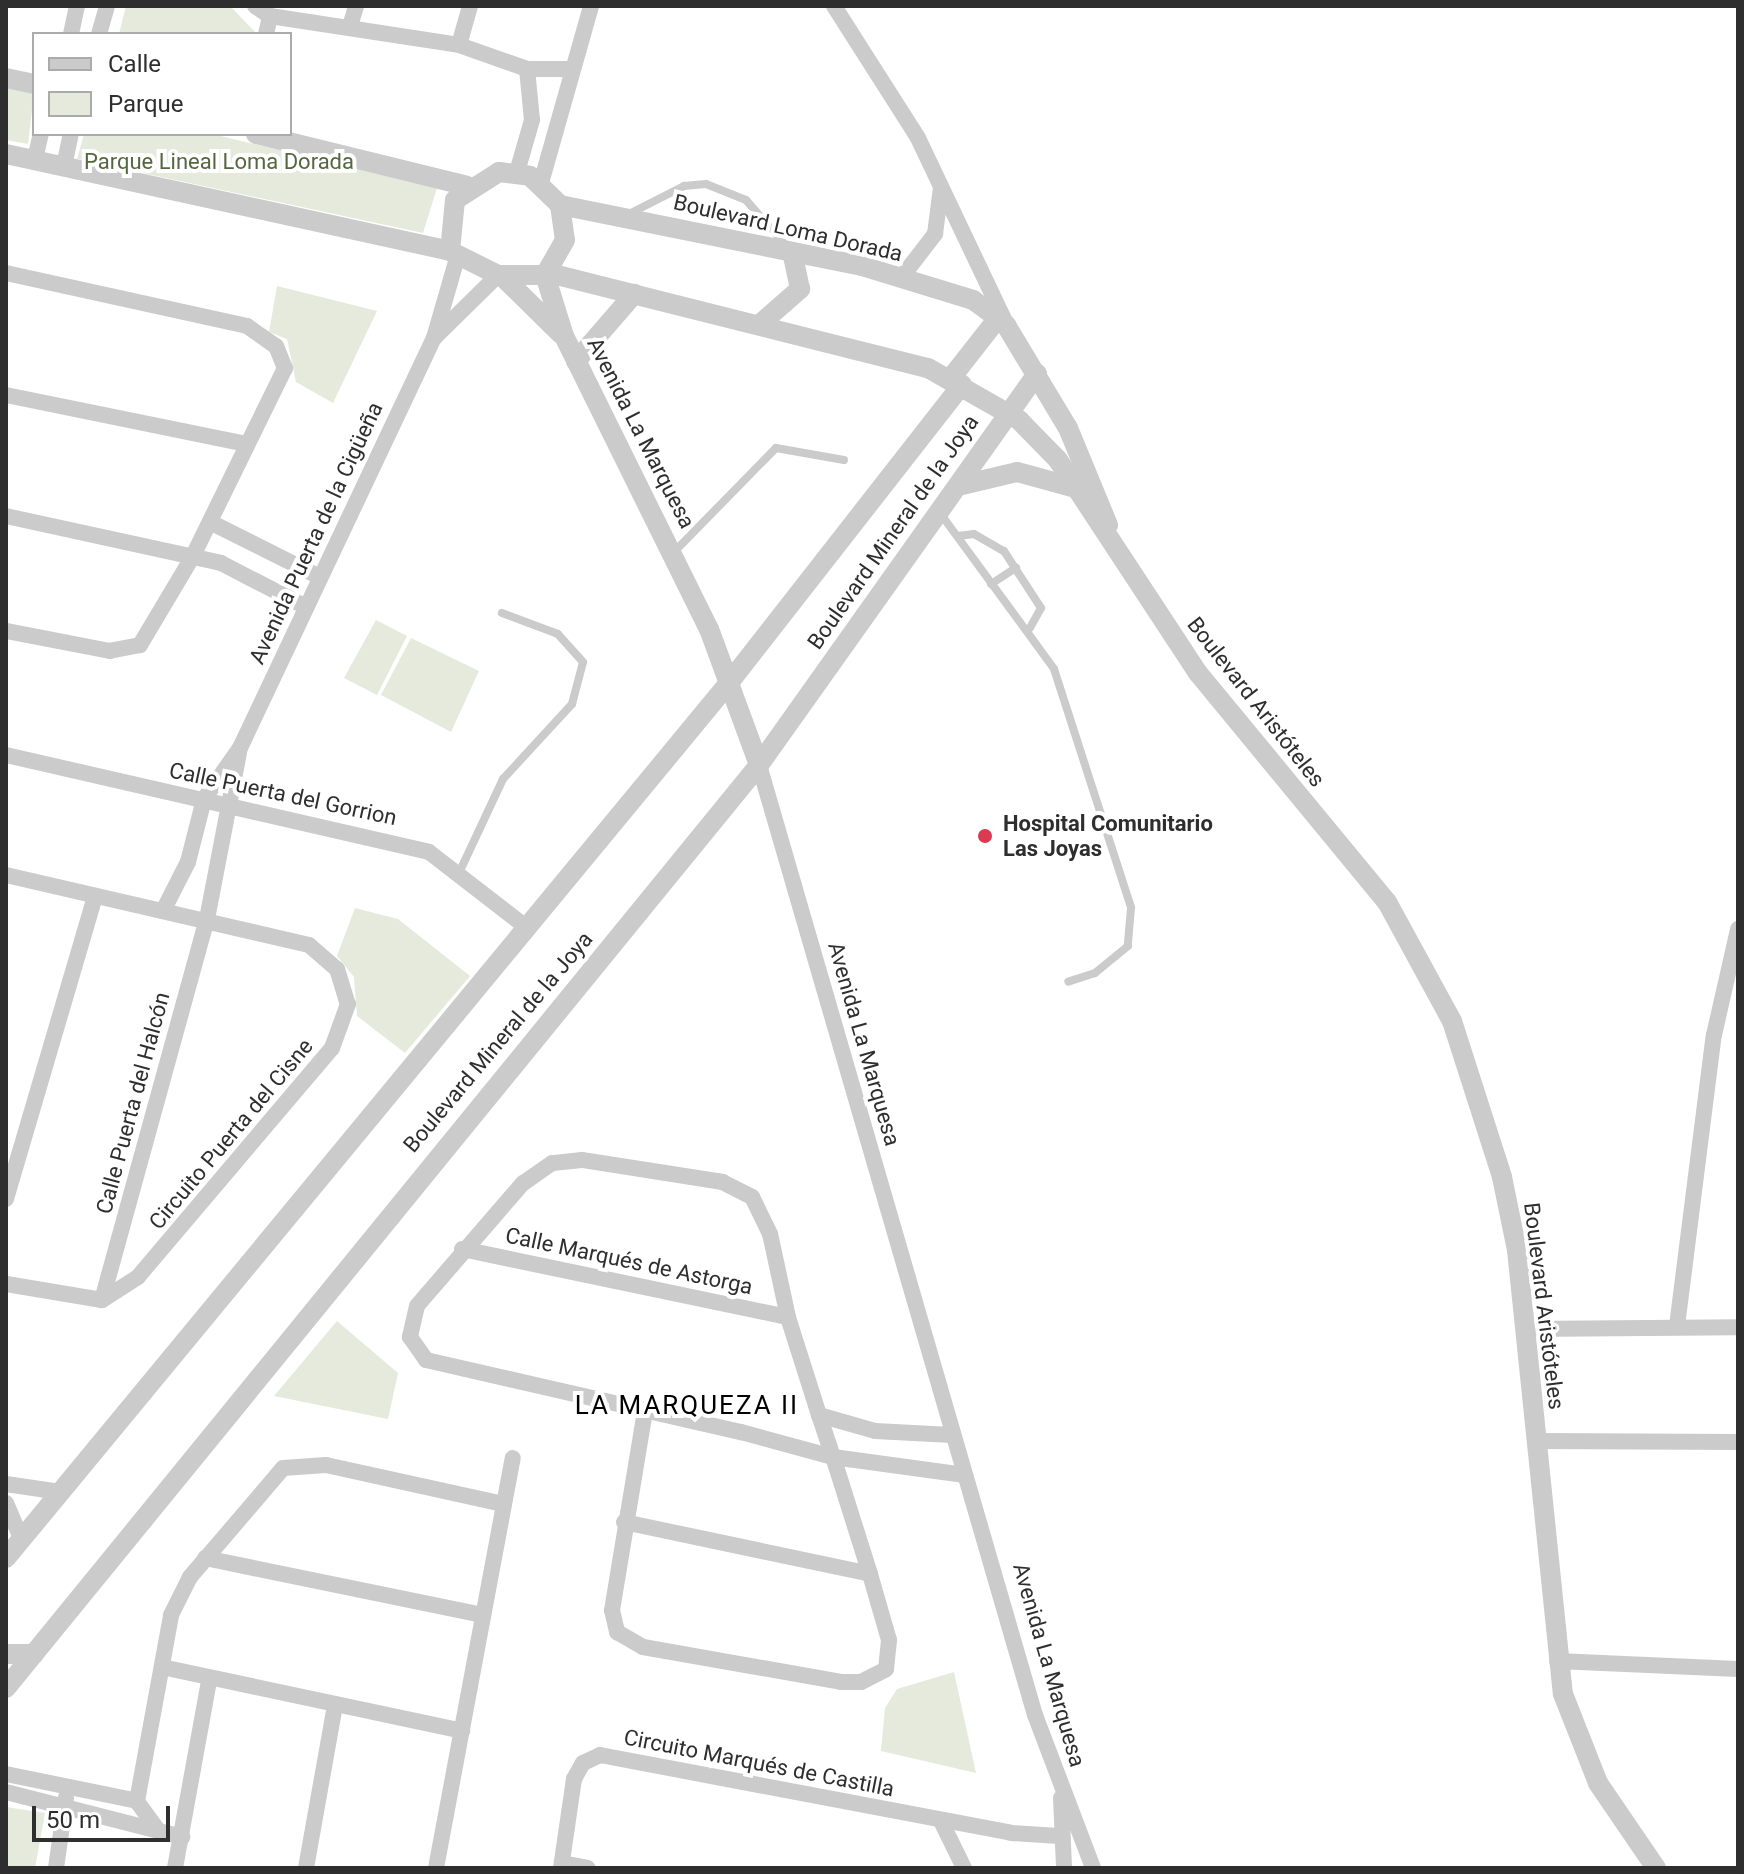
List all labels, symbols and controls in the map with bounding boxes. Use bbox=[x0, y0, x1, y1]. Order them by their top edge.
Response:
legend bbox=[32, 32, 292, 136]
text: Calle bbox=[108, 50, 161, 78]
text: Parque bbox=[108, 90, 184, 118]
park label: Parque Lineal Loma Dorada bbox=[84, 149, 354, 175]
street label: Boulevard Loma Dorada bbox=[671, 189, 905, 267]
street label: Avenida La Marquesa bbox=[581, 333, 701, 533]
street label: Avenida Puerta de la Cigüeña bbox=[244, 398, 388, 668]
street label: Boulevard Mineral de la Joya bbox=[802, 410, 984, 654]
street label: Boulevard Aristóteles bbox=[1182, 612, 1330, 792]
street label: Calle Puerta del Gorrion bbox=[167, 757, 399, 831]
place label: Hospital Comunitario Las Joyas bbox=[1003, 810, 1213, 862]
marker: Hospital Comunitario Las Joyas bbox=[974, 825, 996, 847]
street label: Boulevard Mineral de la Joya bbox=[398, 926, 598, 1158]
street label: Avenida La Marquesa bbox=[822, 939, 906, 1149]
street label: Calle Puerta del Halcón bbox=[91, 989, 175, 1217]
street label: Circuito Puerta del Cisne bbox=[143, 1033, 319, 1235]
street label: Boulevard Aristóteles bbox=[1518, 1201, 1570, 1411]
street label: Calle Marqués de Astorga bbox=[503, 1222, 755, 1300]
district label: LA MARQUEZA II bbox=[575, 1390, 799, 1422]
street label: Avenida La Marquesa bbox=[1007, 1560, 1091, 1770]
street label: Circuito Marqués de Castilla bbox=[622, 1724, 896, 1802]
scale bar bbox=[36, 1790, 174, 1840]
text: 50 m bbox=[46, 1806, 100, 1834]

